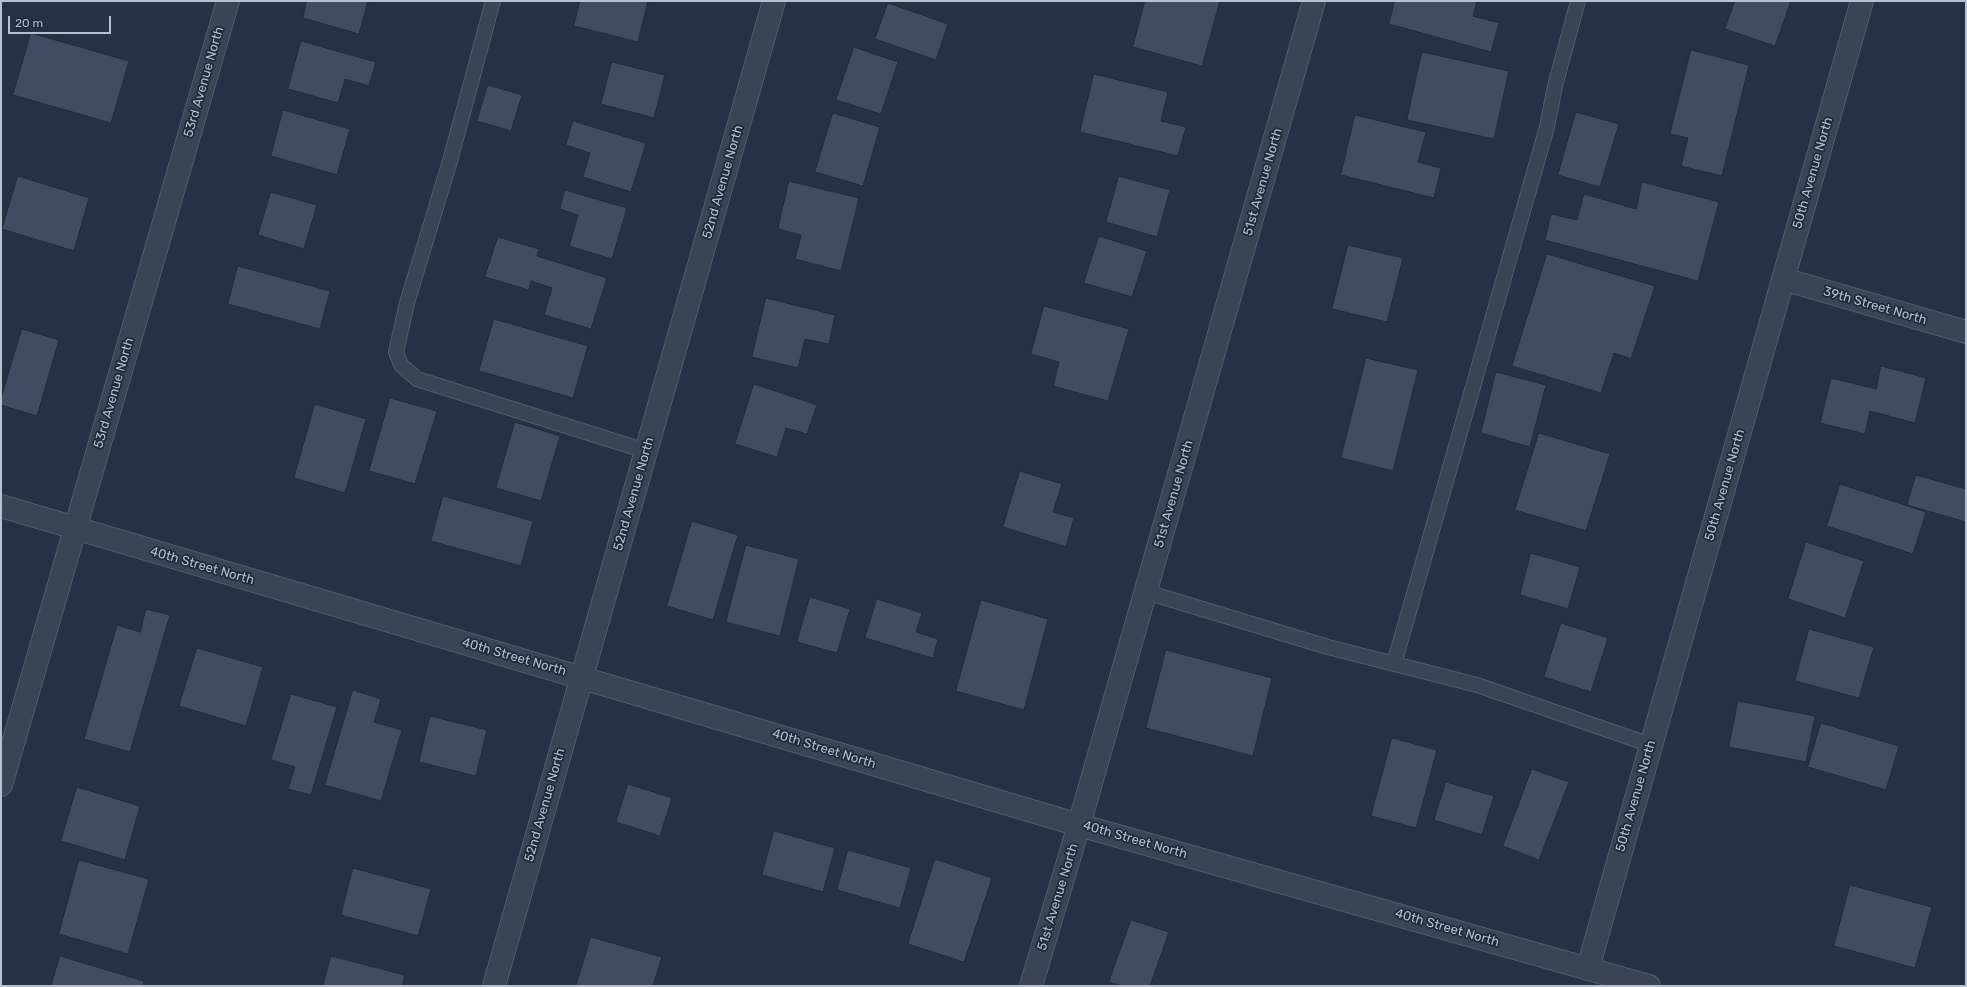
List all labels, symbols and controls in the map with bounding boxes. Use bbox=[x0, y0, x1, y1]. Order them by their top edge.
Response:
scale bar bbox=[10, 8, 113, 34]
text: 20 m bbox=[15, 16, 43, 30]
street label: 53rd Avenue North bbox=[181, 25, 227, 139]
street label: 50th Avenue North bbox=[1790, 115, 1836, 231]
street label: 52nd Avenue North bbox=[699, 123, 747, 241]
street label: 51st Avenue North bbox=[1240, 126, 1286, 238]
street label: 39th Street North bbox=[1821, 284, 1929, 328]
street label: 53rd Avenue North bbox=[91, 336, 137, 450]
street label: 50th Avenue North bbox=[1702, 427, 1748, 543]
street label: 52nd Avenue North bbox=[610, 435, 658, 553]
street label: 51st Avenue North bbox=[1151, 438, 1197, 550]
street label: 40th Street North bbox=[148, 544, 256, 588]
street label: 40th Street North bbox=[460, 635, 568, 679]
street label: 40th Street North bbox=[770, 726, 878, 772]
street label: 50th Avenue North bbox=[1613, 738, 1659, 854]
street label: 52nd Avenue North bbox=[521, 746, 569, 864]
street label: 40th Street North bbox=[1081, 818, 1189, 862]
street label: 51st Avenue North bbox=[1034, 842, 1082, 952]
street label: 40th Street North bbox=[1393, 906, 1501, 950]

